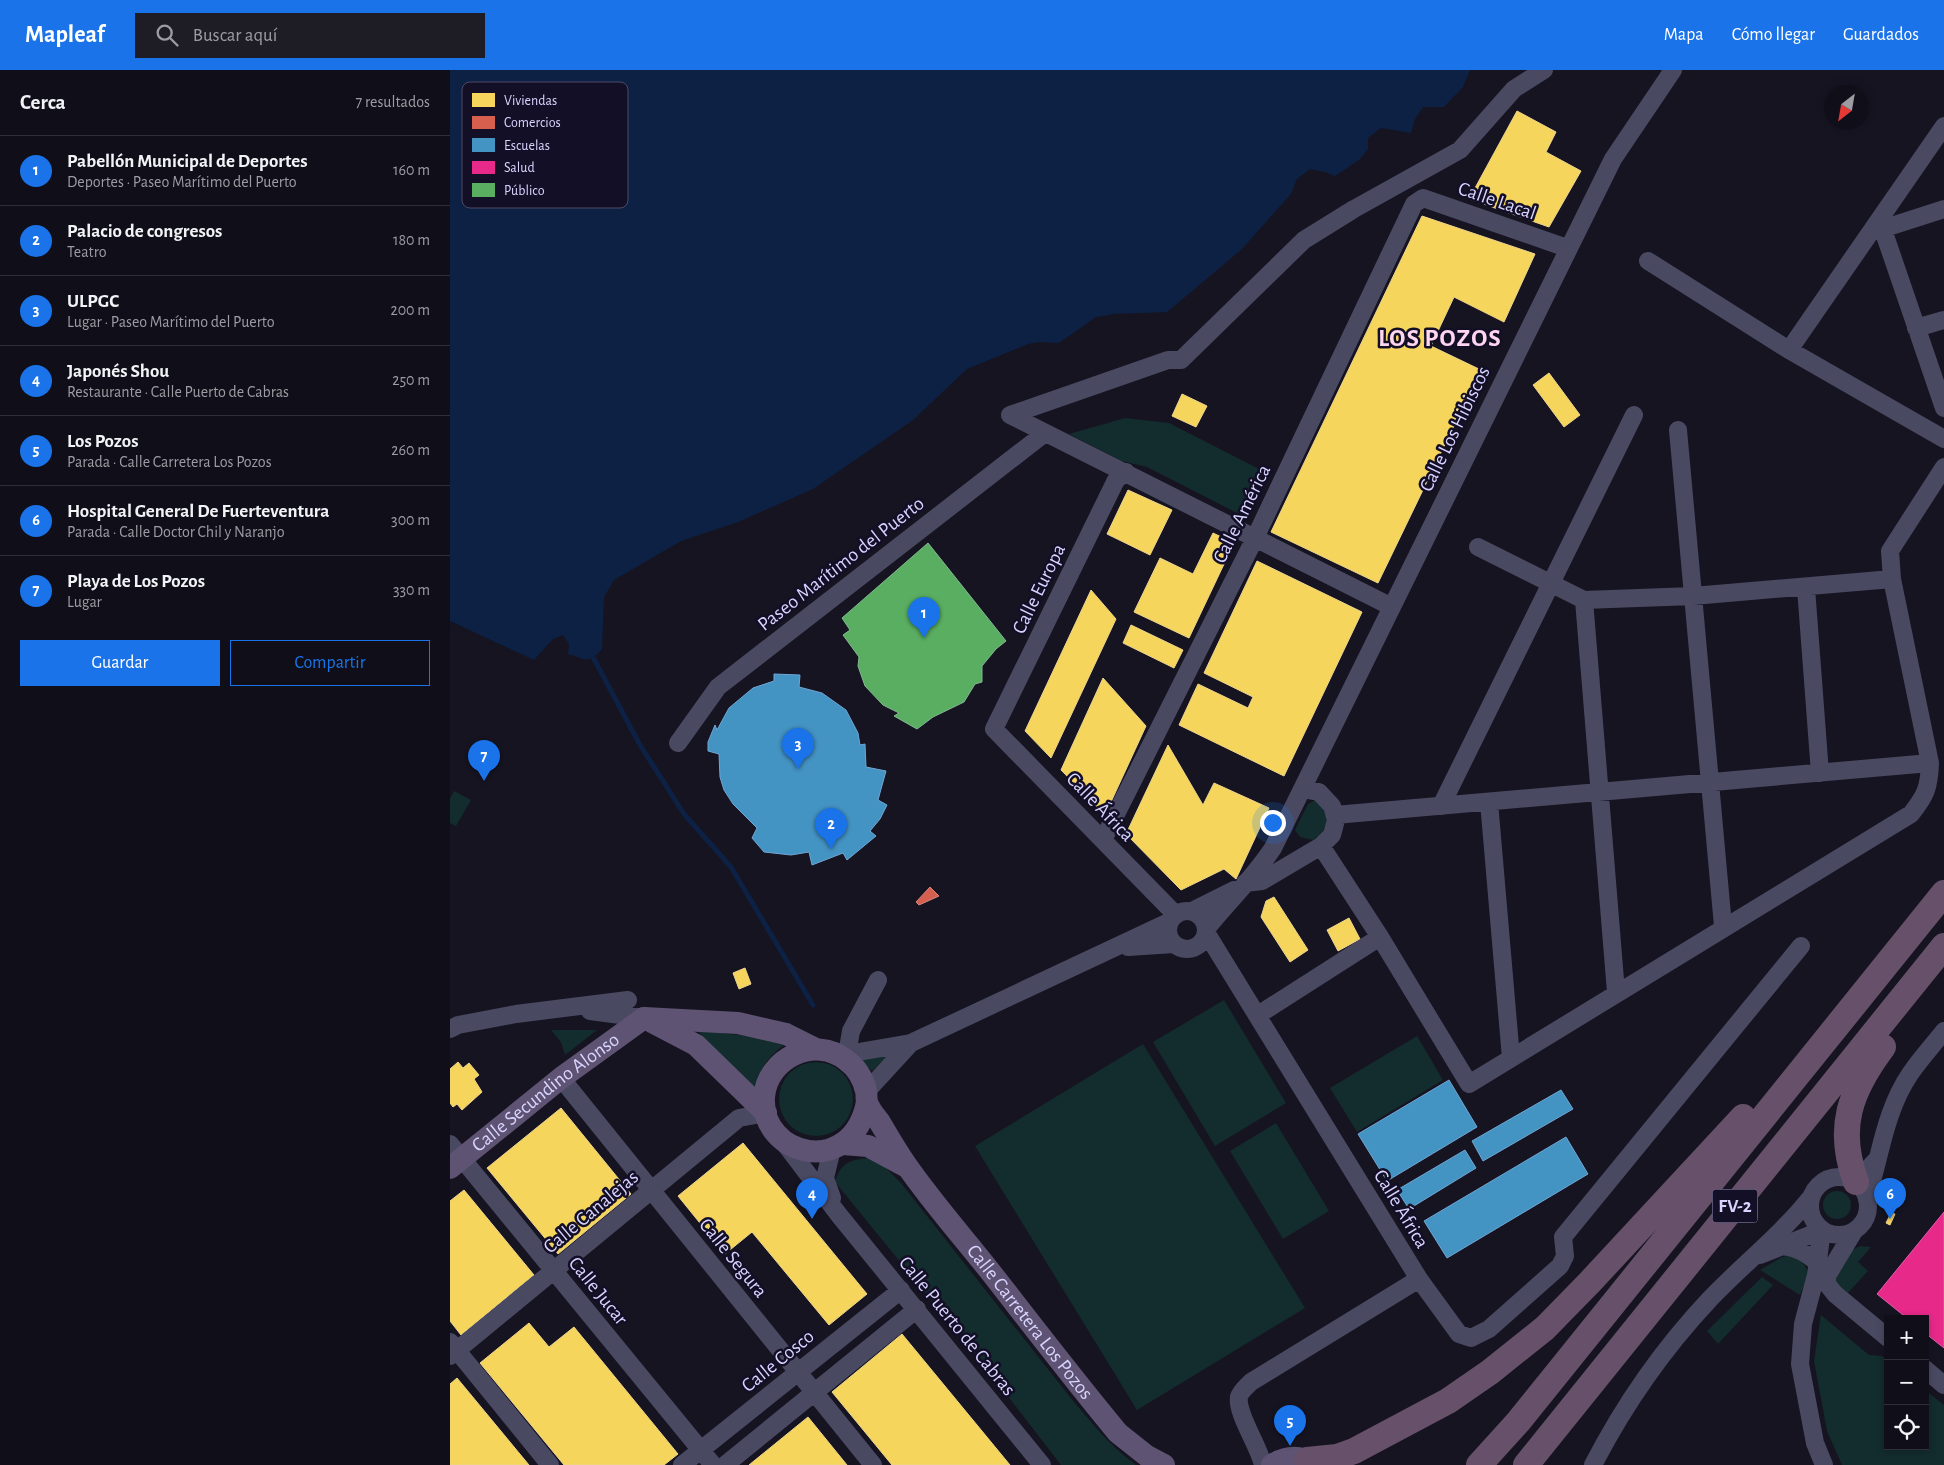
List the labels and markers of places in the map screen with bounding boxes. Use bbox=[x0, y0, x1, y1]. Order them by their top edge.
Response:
pin: 1 bbox=[908, 597, 940, 638]
pin: 3 bbox=[782, 728, 814, 769]
pin: 7 bbox=[468, 740, 500, 781]
pin: 2 bbox=[815, 808, 847, 849]
pin: 4 bbox=[796, 1178, 828, 1219]
pin: 6 bbox=[1874, 1178, 1906, 1219]
pin: 5 bbox=[1274, 1405, 1306, 1446]

